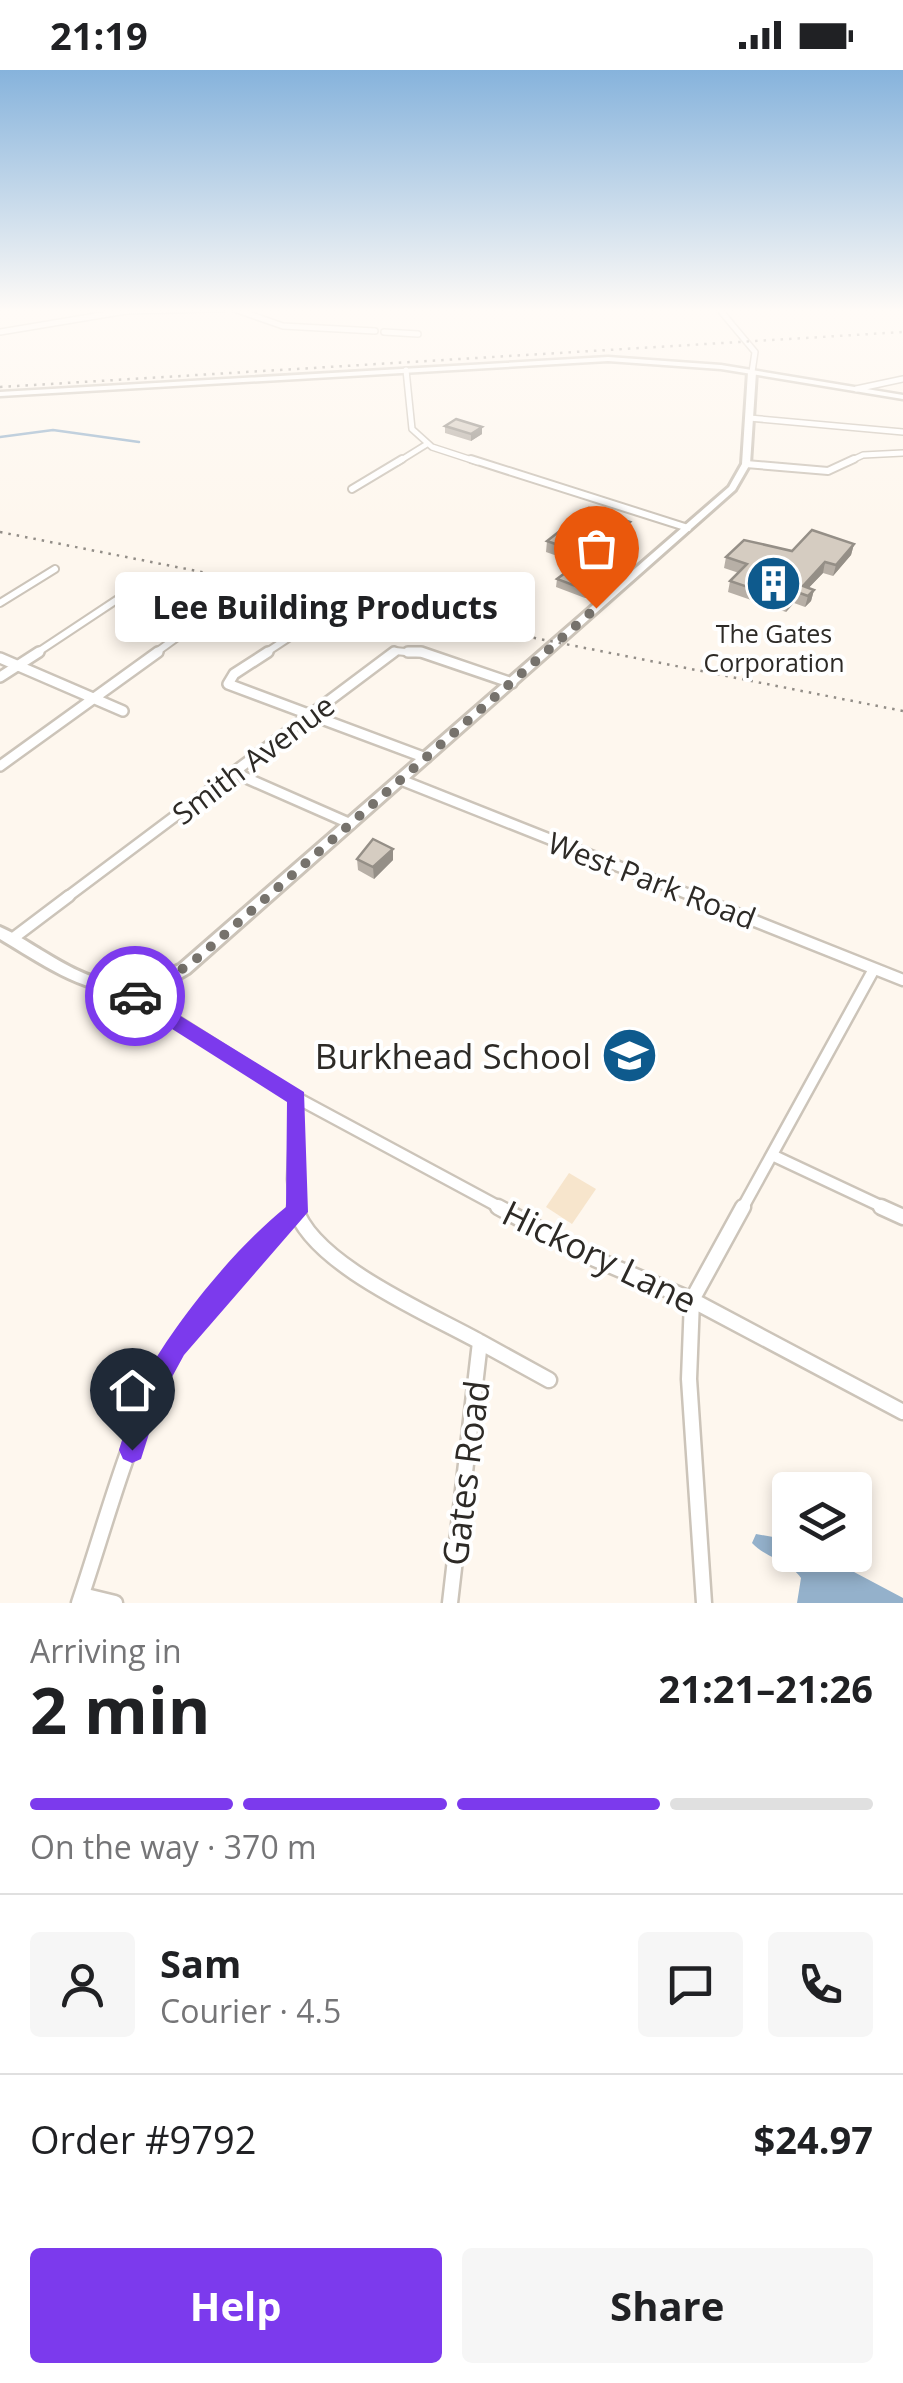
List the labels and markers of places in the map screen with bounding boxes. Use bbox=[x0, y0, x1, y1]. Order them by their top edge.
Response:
pin bbox=[554, 506, 639, 609]
building icon: The Gates Corporation bbox=[744, 554, 804, 614]
callout: Lee Building Products bbox=[116, 573, 536, 643]
place label: The Gates Corporation bbox=[703, 616, 845, 679]
school or university icon: Burkhead School bbox=[600, 1025, 660, 1085]
place label: Burkhead School bbox=[315, 1032, 591, 1079]
pin bbox=[90, 1348, 175, 1451]

